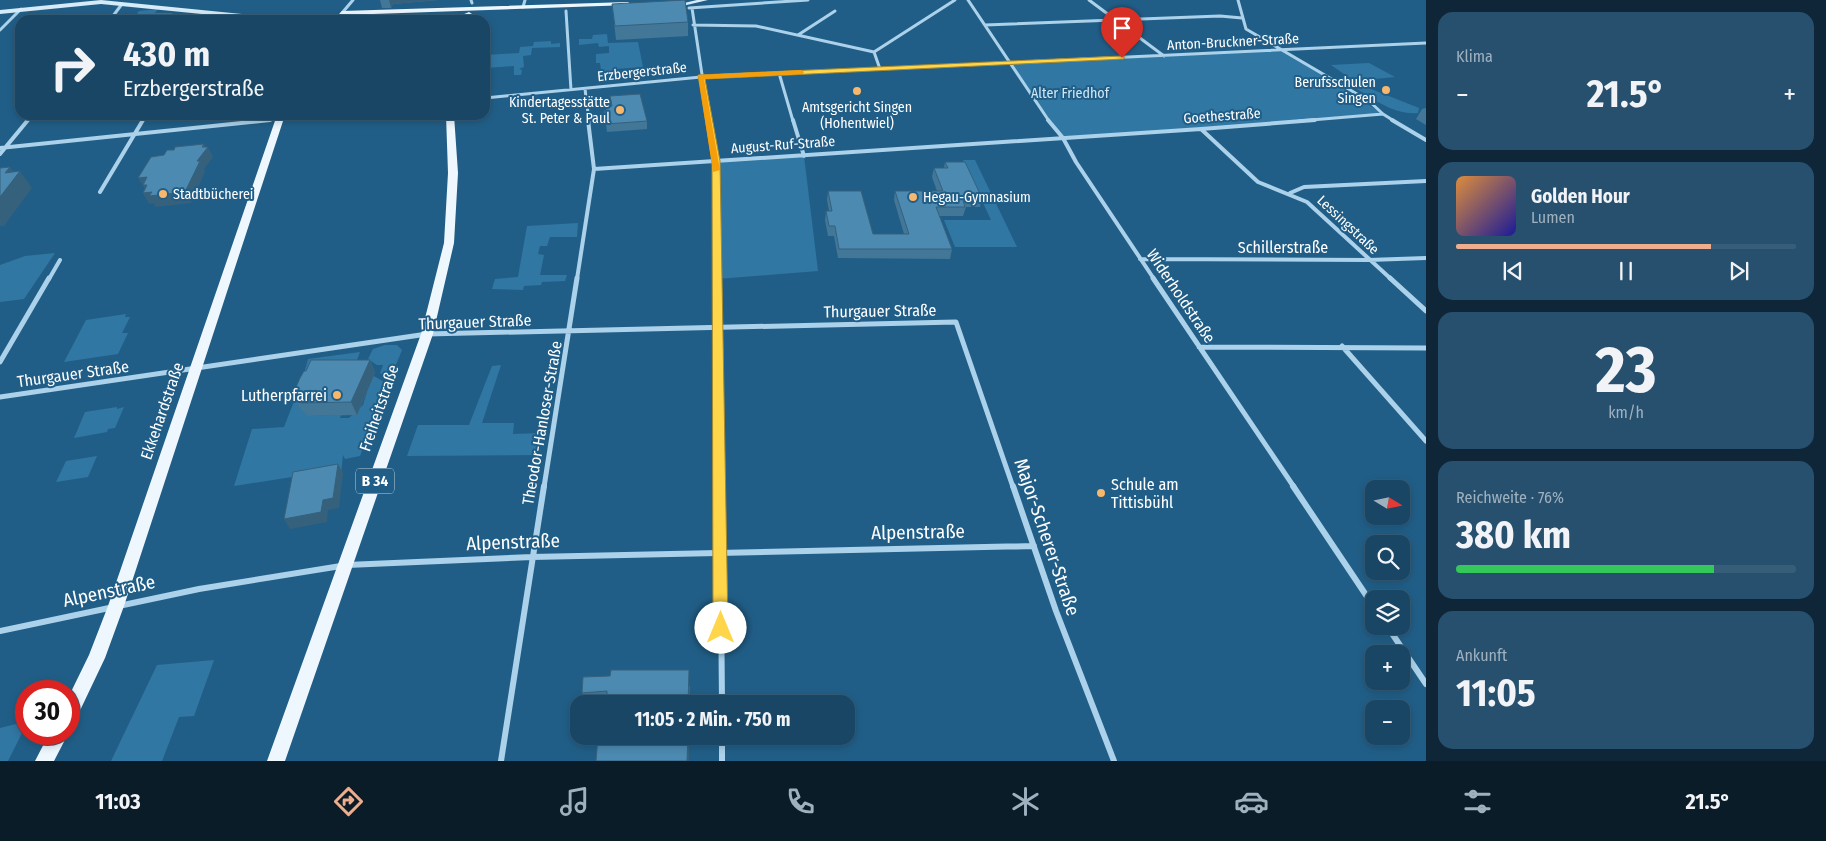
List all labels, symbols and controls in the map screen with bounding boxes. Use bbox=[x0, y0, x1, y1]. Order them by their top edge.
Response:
pin bbox=[1101, 7, 1143, 58]
icon: arrive bbox=[1108, 14, 1136, 42]
street label: Anton-Bruckner-Straße bbox=[1167, 30, 1299, 54]
text: 430 m bbox=[123, 33, 210, 75]
icon: right bbox=[40, 35, 105, 100]
text: Klima bbox=[1456, 47, 1493, 66]
street label: Erzbergerstraße bbox=[596, 59, 688, 85]
text: 21.5° bbox=[1587, 71, 1665, 117]
place label: Berufsschulen Singen bbox=[1295, 74, 1376, 107]
text: Erzbergerstraße bbox=[123, 75, 264, 102]
text: − bbox=[1456, 78, 1469, 111]
text: + bbox=[1783, 78, 1796, 111]
marker: Berufsschulen Singen bbox=[1380, 84, 1392, 96]
marker: Amtsgericht Singen (Hohentwiel) bbox=[851, 85, 863, 97]
park label: Alter Friedhof bbox=[1031, 85, 1111, 102]
place label: Kindertagesstätte St. Peter & Paul bbox=[509, 94, 610, 127]
place label: Amtsgericht Singen (Hohentwiel) bbox=[802, 99, 912, 132]
marker: Kindertagesstätte St. Peter & Paul bbox=[614, 104, 626, 116]
street label: Goethestraße bbox=[1183, 105, 1261, 127]
street label: August-Ruf-Straße bbox=[730, 133, 836, 157]
text: Golden Hour bbox=[1531, 185, 1630, 208]
place label: Stadtbücherei bbox=[173, 186, 253, 203]
marker: Stadtbücherei bbox=[157, 188, 169, 200]
place label: Hegau-Gymnasium bbox=[923, 189, 1031, 206]
marker: Hegau-Gymnasium bbox=[907, 191, 919, 203]
street label: Lessingstraße bbox=[1314, 192, 1382, 258]
text: Lumen bbox=[1531, 208, 1575, 227]
street label: Schillerstraße bbox=[1238, 238, 1328, 257]
street label: Widerholdstraße bbox=[1143, 245, 1219, 347]
icon: previous bbox=[1499, 257, 1527, 285]
icon: pause bbox=[1612, 257, 1640, 285]
icon: next bbox=[1725, 257, 1753, 285]
street label: Thurgauer Straße bbox=[823, 301, 937, 321]
street label: Thurgauer Straße bbox=[418, 311, 532, 333]
text: 23 bbox=[1596, 331, 1656, 409]
street label: Theodor-Hanloser-Straße bbox=[518, 339, 566, 507]
street label: Thurgauer Straße bbox=[16, 357, 130, 391]
street label: Ekkehardstraße bbox=[136, 360, 188, 462]
street label: Freiheitstraße bbox=[355, 362, 403, 454]
place label: Lutherpfarrei bbox=[241, 386, 327, 405]
marker: Lutherpfarrei bbox=[331, 389, 343, 401]
text: km/h bbox=[1608, 403, 1644, 422]
street label: Major-Scherer-Straße bbox=[1009, 455, 1085, 619]
road number: B 34 bbox=[356, 468, 394, 494]
place label: Schule am Tittisbühl bbox=[1111, 475, 1179, 512]
north arrow bbox=[1365, 480, 1410, 525]
map controls bbox=[1365, 480, 1410, 745]
marker: Schule am Tittisbühl bbox=[1095, 487, 1107, 499]
text: Reichweite · 76% bbox=[1456, 488, 1564, 507]
text: 380 km bbox=[1456, 512, 1571, 558]
street label: Alpenstraße bbox=[871, 520, 965, 544]
street label: Alpenstraße bbox=[466, 529, 560, 555]
button: search bbox=[1365, 535, 1410, 580]
street label: Alpenstraße bbox=[61, 570, 157, 612]
button: layers bbox=[1365, 590, 1410, 635]
position arrow bbox=[694, 601, 746, 653]
button: + bbox=[1365, 645, 1410, 690]
text: Ankunft bbox=[1456, 646, 1507, 665]
text: 11:05 bbox=[1456, 670, 1536, 716]
speed limit sign: 30 bbox=[15, 680, 80, 745]
button: − bbox=[1365, 700, 1410, 745]
text: 11:05 · 2 Min. · 750 m bbox=[634, 708, 791, 731]
icon: directions bbox=[331, 784, 366, 819]
icon: music bbox=[557, 784, 592, 819]
icon: phone bbox=[783, 784, 818, 819]
icon: climate bbox=[1008, 784, 1043, 819]
icon: car bbox=[1234, 784, 1269, 819]
icon: filters bbox=[1460, 784, 1495, 819]
text: 11:03 bbox=[95, 788, 141, 815]
text: 21.5° bbox=[1685, 788, 1731, 815]

